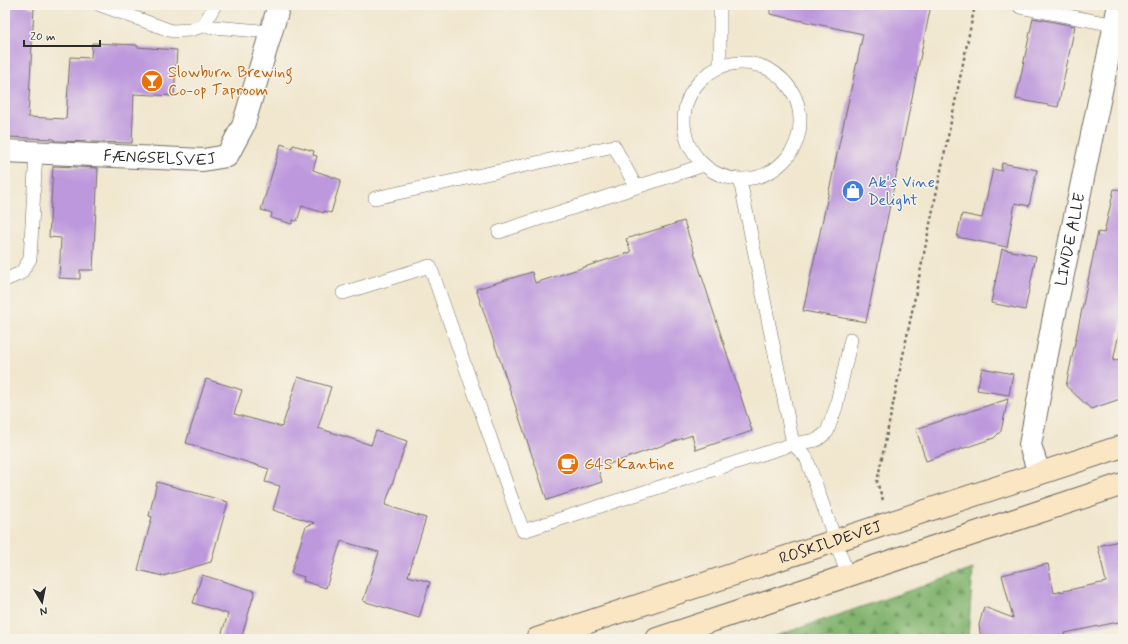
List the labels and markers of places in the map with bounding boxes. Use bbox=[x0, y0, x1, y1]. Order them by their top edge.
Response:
place label: Slowburn Brewing Co-op Taproom bbox=[168, 62, 293, 101]
bar icon: Slowburn Brewing Co-op Taproom bbox=[139, 68, 165, 94]
place label: Ak's Vine Delight bbox=[868, 172, 935, 211]
shop icon: Ak's Vine Delight bbox=[840, 178, 866, 204]
cafe icon: G4S Kantine bbox=[555, 451, 581, 477]
place label: G4S Kantine bbox=[584, 454, 675, 475]

